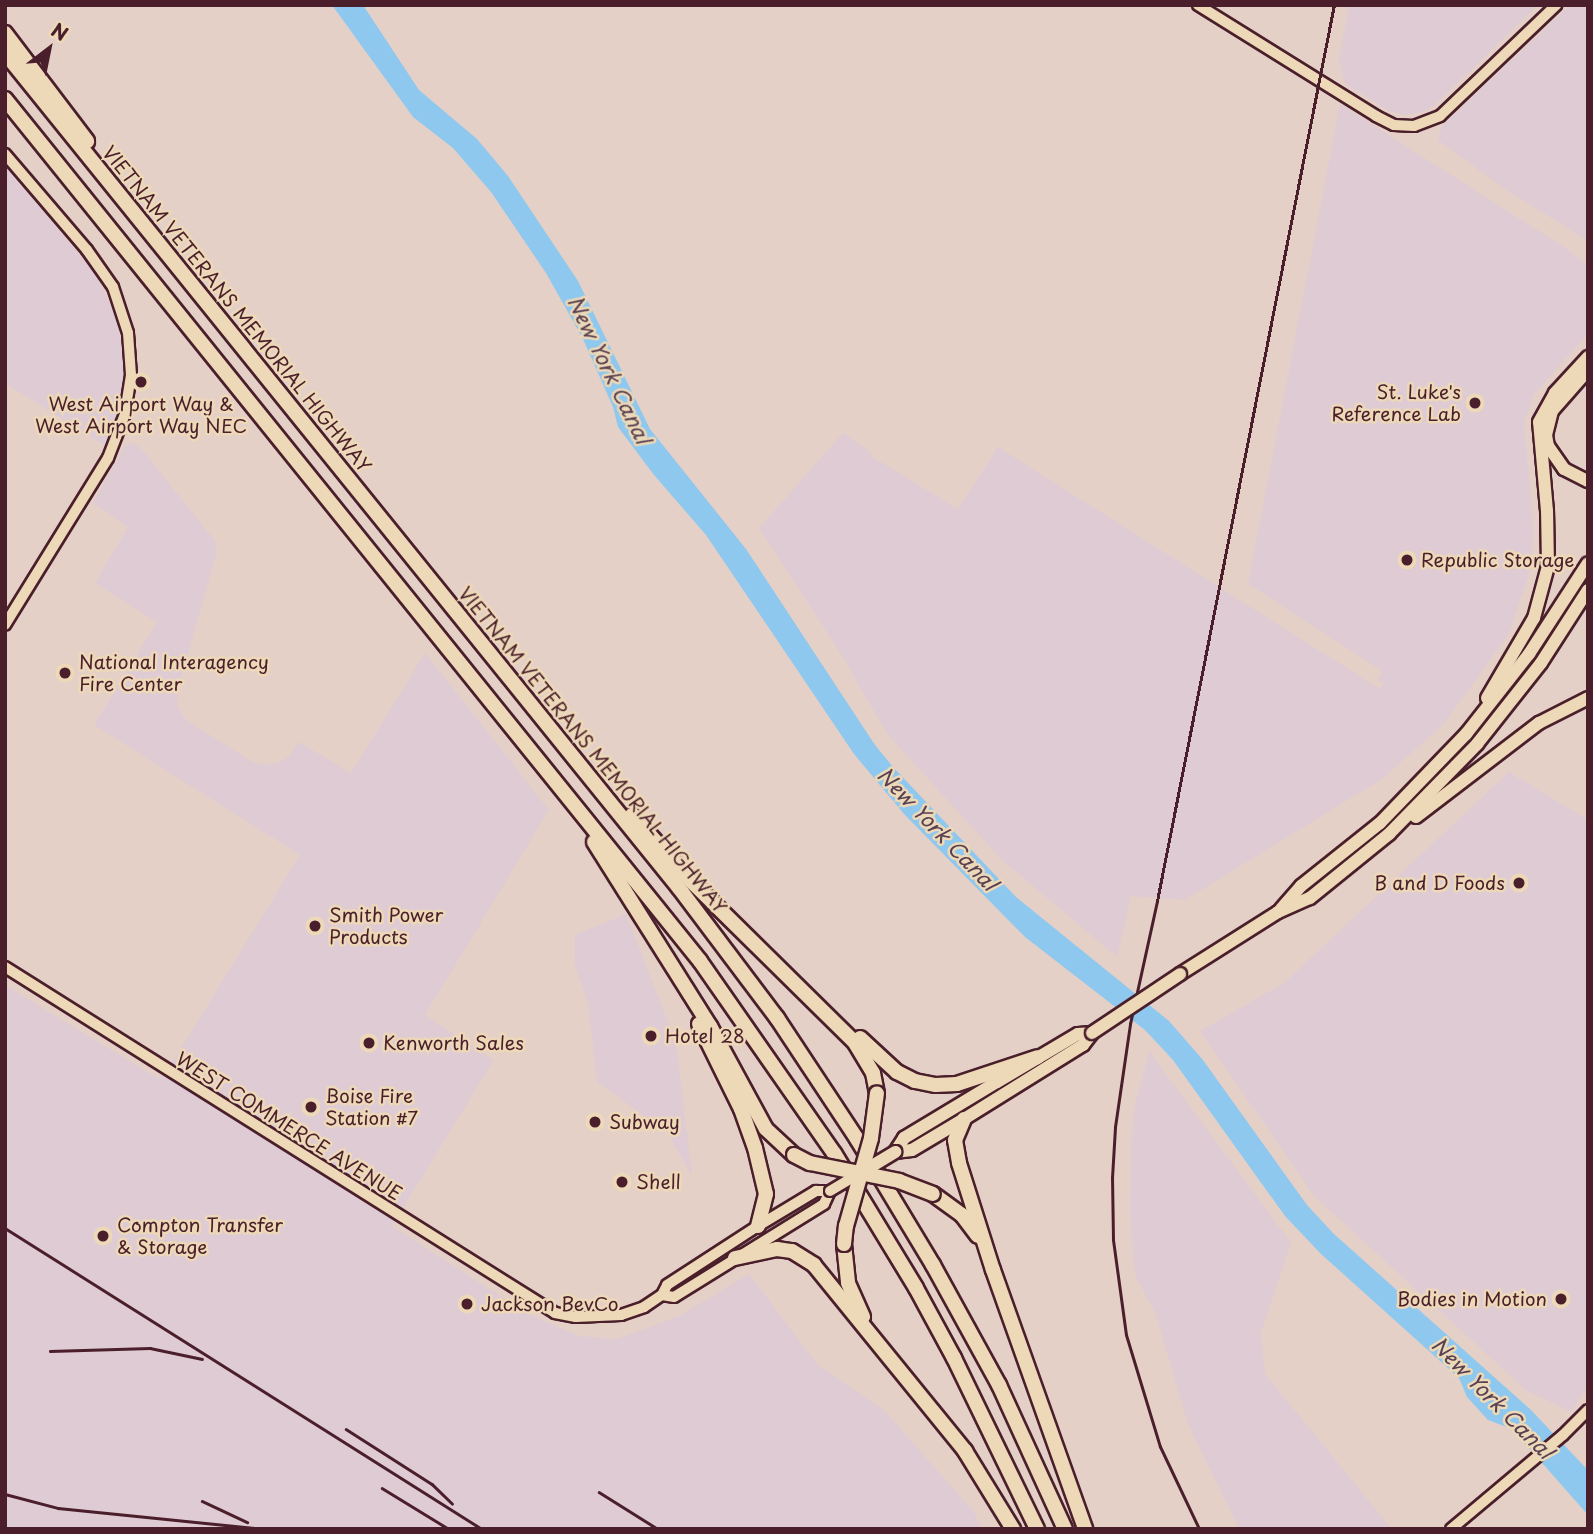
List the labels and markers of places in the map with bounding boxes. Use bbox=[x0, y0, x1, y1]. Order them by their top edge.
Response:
marker: West Airport Way & West Airport Way NEC bbox=[133, 374, 149, 390]
place label: St. Luke's Reference Lab bbox=[1331, 381, 1461, 425]
place label: West Airport Way & West Airport Way NEC bbox=[34, 393, 248, 437]
marker: St. Luke's Reference Lab bbox=[1467, 395, 1483, 411]
place label: Republic Storage bbox=[1421, 549, 1575, 571]
marker: Republic Storage bbox=[1399, 552, 1415, 568]
place label: National Interagency Fire Center bbox=[79, 651, 271, 695]
marker: National Interagency Fire Center bbox=[57, 665, 73, 681]
place label: B and D Foods bbox=[1373, 872, 1505, 894]
marker: B and D Foods bbox=[1511, 875, 1527, 891]
place label: Smith Power Products bbox=[329, 904, 444, 948]
marker: Smith Power Products bbox=[307, 918, 323, 934]
place label: Hotel 28 bbox=[665, 1025, 745, 1047]
marker: Hotel 28 bbox=[643, 1028, 659, 1044]
place label: Kenworth Sales bbox=[383, 1032, 526, 1054]
marker: Kenworth Sales bbox=[361, 1035, 377, 1051]
place label: Boise Fire Station #7 bbox=[325, 1085, 419, 1129]
marker: Boise Fire Station #7 bbox=[303, 1099, 319, 1115]
place label: Subway bbox=[609, 1111, 680, 1133]
marker: Subway bbox=[587, 1114, 603, 1130]
place label: Shell bbox=[636, 1171, 681, 1193]
marker: Shell bbox=[614, 1174, 630, 1190]
place label: Compton Transfer & Storage bbox=[117, 1214, 284, 1258]
marker: Compton Transfer & Storage bbox=[95, 1228, 111, 1244]
place label: Bodies in Motion bbox=[1396, 1288, 1547, 1310]
marker: Bodies in Motion bbox=[1553, 1291, 1569, 1307]
place label: Jackson BevCo bbox=[481, 1293, 617, 1315]
marker: Jackson BevCo bbox=[459, 1296, 475, 1312]

